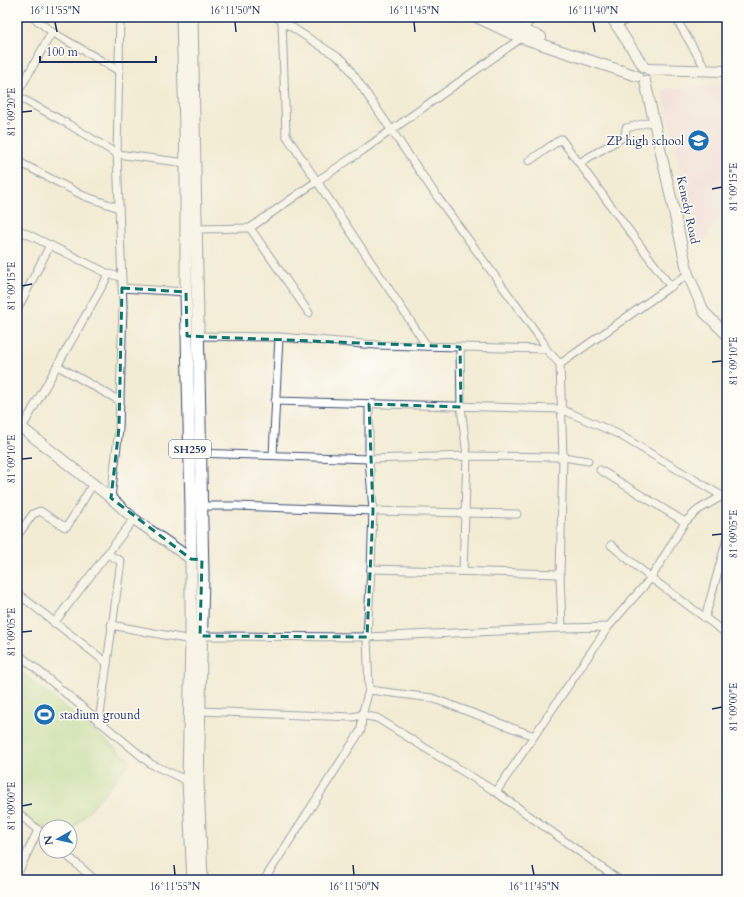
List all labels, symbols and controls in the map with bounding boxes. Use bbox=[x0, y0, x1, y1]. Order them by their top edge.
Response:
text: 16°11'55"N bbox=[30, 4, 81, 18]
text: 16°11'50"N bbox=[210, 4, 261, 18]
text: 16°11'45"N bbox=[389, 4, 440, 18]
text: 16°11'40"N bbox=[568, 4, 619, 18]
scale bar bbox=[40, 38, 156, 64]
text: 100 m bbox=[46, 44, 79, 60]
text: 81°09'20"E bbox=[5, 88, 19, 136]
school or university icon: ZP high school bbox=[686, 128, 712, 154]
place label: ZP high school bbox=[607, 133, 684, 149]
text: 81°09'15"E bbox=[727, 163, 741, 211]
street label: Kenedy Road bbox=[673, 175, 703, 246]
text: 81°09'15"E bbox=[5, 262, 19, 310]
text: 81°09'10"E bbox=[727, 337, 741, 385]
text: 81°09'10"E bbox=[5, 435, 19, 483]
road number: SH259 bbox=[169, 440, 211, 458]
text: 81°09'05"E bbox=[727, 510, 741, 558]
text: 81°09'05"E bbox=[5, 608, 19, 656]
text: 81°09'00"E bbox=[727, 683, 741, 731]
sports icon: stadium ground bbox=[32, 702, 58, 728]
place label: stadium ground bbox=[60, 707, 141, 723]
text: 81°09'00"E bbox=[5, 782, 19, 830]
north arrow bbox=[38, 819, 78, 859]
text: N bbox=[40, 834, 57, 846]
text: 16°11'55"N bbox=[150, 880, 201, 894]
text: 16°11'50"N bbox=[329, 880, 380, 894]
text: 16°11'45"N bbox=[509, 880, 560, 894]

